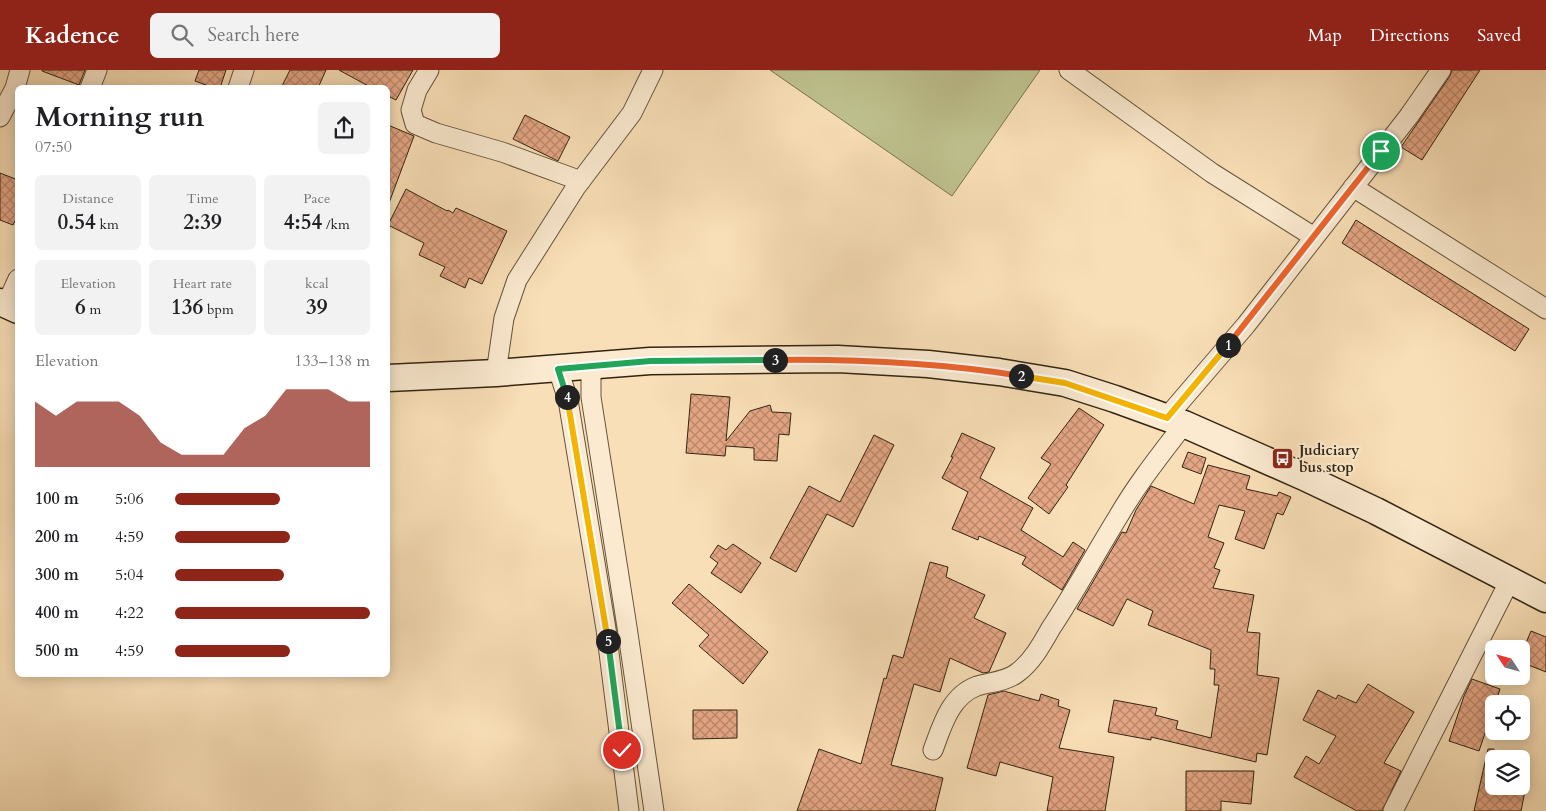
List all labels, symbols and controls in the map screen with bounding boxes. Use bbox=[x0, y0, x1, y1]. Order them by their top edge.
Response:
search box bbox=[150, 13, 500, 58]
text: Kadence bbox=[25, 19, 120, 52]
icon: search bbox=[168, 21, 196, 49]
text: Search here bbox=[208, 22, 300, 48]
text: Map bbox=[1308, 23, 1342, 48]
text: Directions bbox=[1370, 23, 1449, 48]
text: Saved bbox=[1477, 23, 1521, 48]
text: Morning run bbox=[35, 98, 204, 136]
button: share bbox=[318, 102, 370, 154]
pin bbox=[1360, 130, 1402, 172]
text: 07:50 bbox=[35, 136, 72, 158]
icon: arrive bbox=[1367, 137, 1395, 165]
text: Distance bbox=[63, 189, 114, 208]
text: Time bbox=[186, 189, 219, 208]
text: Pace bbox=[303, 189, 330, 208]
text: 0.54 bbox=[57, 208, 96, 237]
text: 2:39 bbox=[183, 208, 222, 237]
text: 4:54 bbox=[284, 208, 322, 237]
text: km bbox=[96, 215, 119, 234]
text: /km bbox=[322, 215, 350, 234]
text: Elevation bbox=[60, 274, 116, 293]
text: Heart rate bbox=[173, 274, 232, 293]
text: kcal bbox=[305, 274, 329, 293]
text: 6 bbox=[75, 293, 86, 322]
text: 136 bbox=[171, 293, 203, 322]
text: 39 bbox=[306, 293, 328, 322]
text: m bbox=[86, 300, 101, 319]
text: bpm bbox=[203, 300, 234, 319]
pin: 1 bbox=[1216, 332, 1240, 358]
text: 1 bbox=[1225, 336, 1232, 355]
pin: 3 bbox=[762, 348, 788, 372]
text: Elevation bbox=[35, 350, 99, 372]
text: 133–138 m bbox=[294, 350, 370, 372]
text: 3 bbox=[772, 351, 779, 370]
pin: 2 bbox=[1008, 364, 1034, 388]
text: 2 bbox=[1018, 367, 1025, 386]
pin: 4 bbox=[554, 384, 580, 410]
text: 4 bbox=[564, 388, 571, 407]
place label: Judiciary bus stop bbox=[1297, 440, 1360, 477]
bus stop icon: Judiciary bus stop bbox=[1271, 447, 1295, 471]
text: 100 m bbox=[35, 488, 79, 510]
text: 5:06 bbox=[115, 488, 144, 510]
text: 200 m bbox=[35, 526, 79, 548]
text: 4:59 bbox=[115, 526, 144, 548]
text: 300 m bbox=[35, 564, 79, 586]
text: 5:04 bbox=[115, 564, 144, 586]
text: 400 m bbox=[35, 602, 79, 624]
text: 4:22 bbox=[115, 602, 144, 624]
pin: 5 bbox=[596, 628, 620, 654]
text: 5 bbox=[605, 632, 612, 651]
text: 500 m bbox=[35, 640, 79, 662]
text: 4:59 bbox=[115, 640, 144, 662]
north arrow bbox=[1485, 640, 1530, 685]
map controls bbox=[1485, 640, 1530, 795]
button: locate bbox=[1485, 695, 1530, 740]
pin bbox=[601, 729, 643, 771]
icon: check bbox=[608, 736, 636, 764]
button: layers bbox=[1485, 750, 1530, 795]

